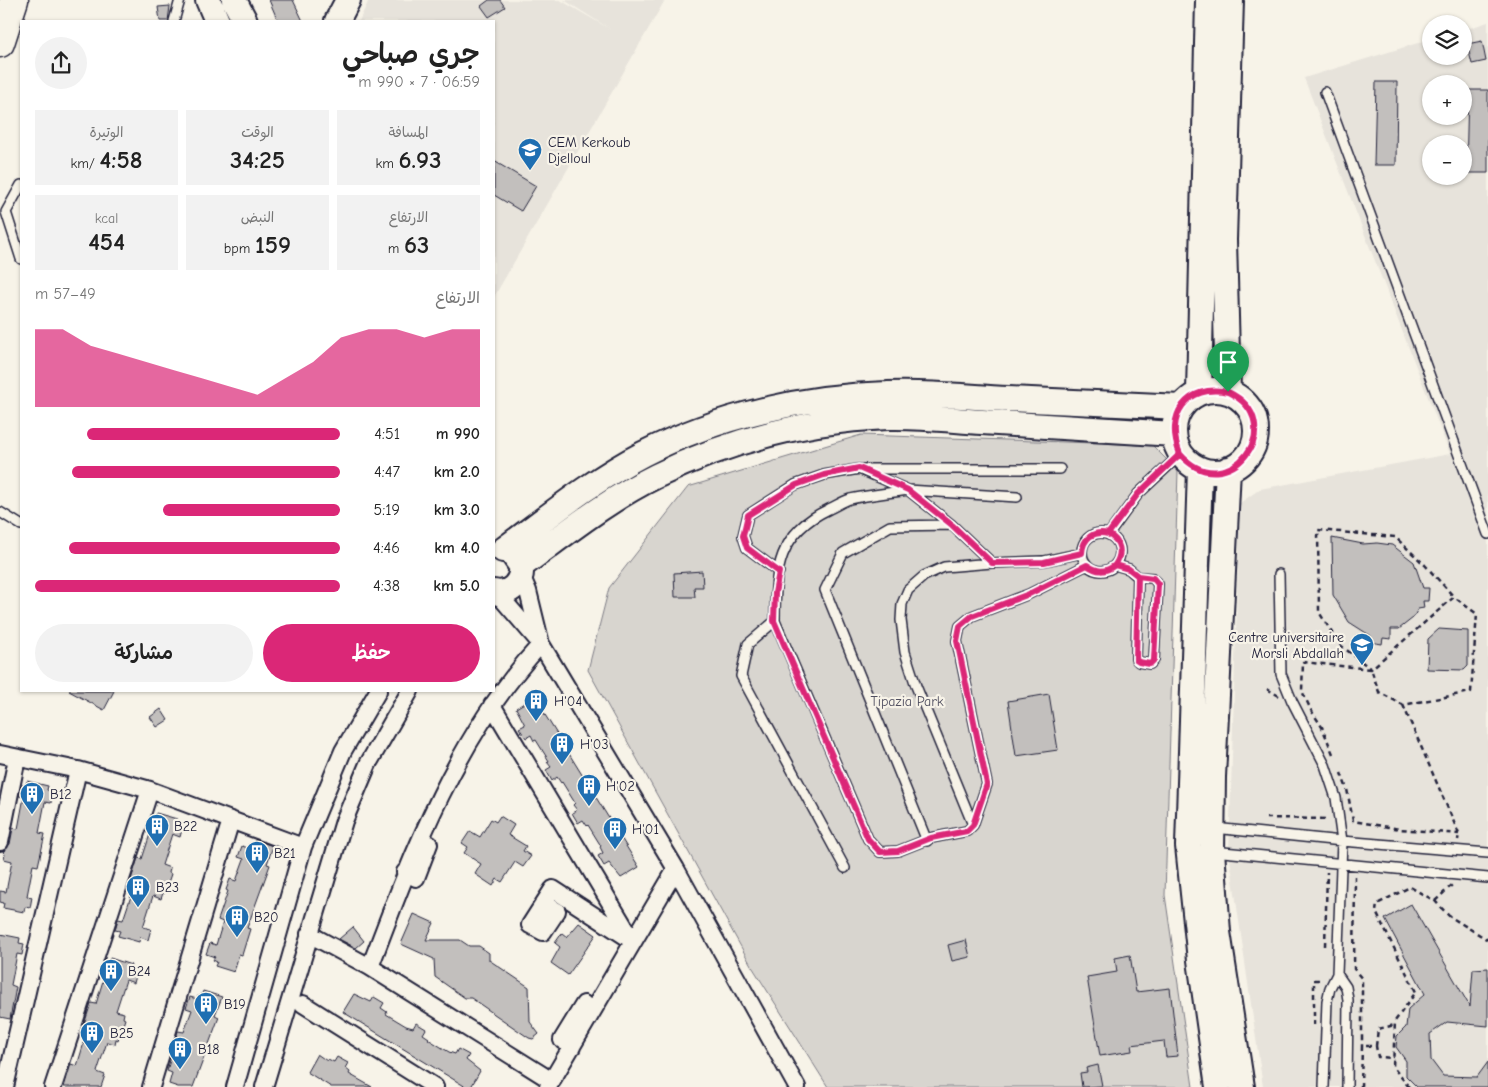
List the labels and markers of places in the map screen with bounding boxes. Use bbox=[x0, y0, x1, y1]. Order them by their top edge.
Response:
place label: CEM Kerkoub Djelloul bbox=[548, 134, 630, 167]
school or university icon: CEM Kerkoub Djelloul bbox=[517, 137, 543, 171]
pin bbox=[1207, 341, 1249, 392]
place label: Centre universitaire Morsli Abdallah bbox=[1228, 629, 1344, 662]
school or university icon: Centre universitaire Morsli Abdallah bbox=[1349, 632, 1375, 666]
building icon: H'04 bbox=[523, 688, 549, 722]
place label: H'04 bbox=[554, 693, 582, 710]
building icon: H'03 bbox=[549, 731, 575, 765]
place label: H'03 bbox=[580, 736, 608, 753]
building icon: H'02 bbox=[576, 773, 602, 807]
place label: H'02 bbox=[606, 778, 635, 795]
building icon: B12 bbox=[19, 781, 45, 815]
place label: B12 bbox=[50, 786, 72, 803]
building icon: B22 bbox=[144, 813, 170, 847]
building icon: H'01 bbox=[602, 816, 628, 850]
place label: B22 bbox=[174, 818, 197, 835]
place label: H'01 bbox=[632, 821, 659, 838]
building icon: B21 bbox=[244, 840, 270, 874]
place label: B21 bbox=[274, 845, 296, 862]
building icon: B23 bbox=[125, 874, 151, 908]
place label: B23 bbox=[156, 879, 179, 896]
building icon: B20 bbox=[224, 904, 250, 938]
place label: B20 bbox=[254, 909, 279, 926]
building icon: B24 bbox=[98, 958, 124, 992]
place label: B24 bbox=[128, 963, 151, 980]
building icon: B19 bbox=[193, 991, 219, 1025]
place label: B19 bbox=[224, 996, 246, 1013]
building icon: B25 bbox=[79, 1020, 105, 1054]
place label: B25 bbox=[110, 1025, 134, 1042]
building icon: B18 bbox=[167, 1036, 193, 1070]
place label: B18 bbox=[198, 1041, 219, 1058]

